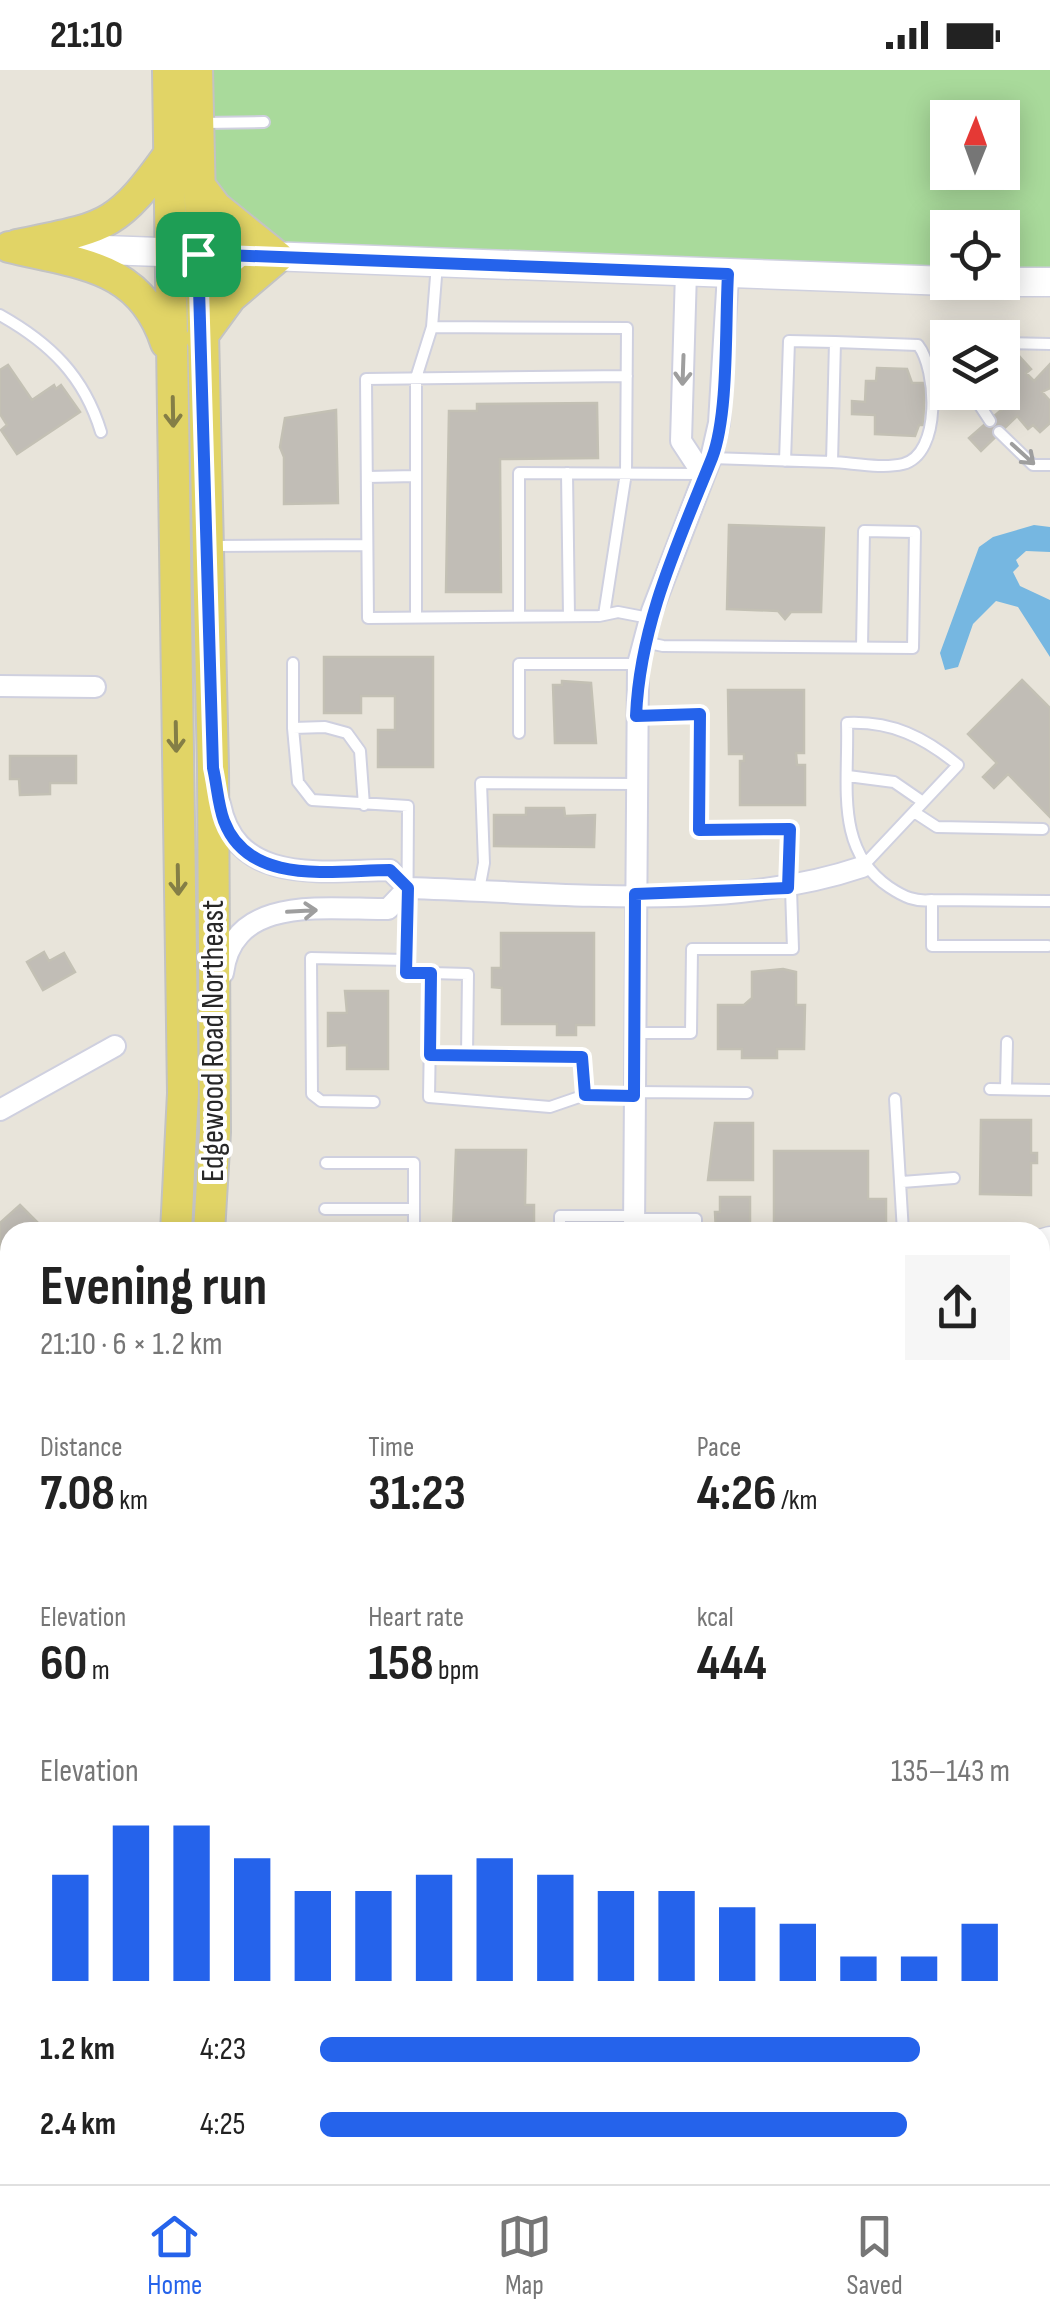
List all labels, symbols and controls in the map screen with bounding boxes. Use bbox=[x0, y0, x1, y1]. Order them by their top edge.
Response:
text: 21:10 bbox=[50, 13, 123, 58]
north arrow bbox=[930, 100, 1020, 190]
map controls bbox=[930, 100, 1020, 410]
button: locate bbox=[930, 210, 1020, 300]
pin bbox=[156, 212, 241, 297]
icon: arrive bbox=[171, 227, 226, 282]
button: layers bbox=[930, 320, 1020, 410]
one-way arrow bbox=[673, 353, 692, 385]
one-way arrow bbox=[163, 396, 182, 428]
one-way arrow bbox=[1010, 442, 1035, 465]
one-way arrow bbox=[166, 720, 186, 753]
one-way arrow bbox=[169, 864, 188, 896]
street label: Edgewood Road Northeast bbox=[194, 900, 233, 1182]
one-way arrow bbox=[286, 901, 318, 920]
text: Evening run bbox=[40, 1254, 267, 1321]
button: share bbox=[905, 1255, 1010, 1360]
text: 21:10 · 6 × 1.2 km bbox=[40, 1325, 223, 1364]
text: Distance bbox=[40, 1431, 123, 1464]
text: Time bbox=[368, 1431, 414, 1464]
text: Pace bbox=[697, 1431, 741, 1464]
text: 7.08 bbox=[40, 1464, 115, 1524]
text: 31:23 bbox=[368, 1464, 466, 1524]
text: 4:26 bbox=[697, 1464, 777, 1524]
text: km bbox=[115, 1484, 148, 1517]
text: /km bbox=[777, 1484, 817, 1517]
text: Elevation bbox=[40, 1601, 126, 1634]
text: Heart rate bbox=[368, 1601, 464, 1634]
text: kcal bbox=[697, 1601, 734, 1634]
text: 60 bbox=[40, 1634, 87, 1694]
text: 158 bbox=[368, 1634, 434, 1694]
text: 444 bbox=[697, 1634, 767, 1694]
text: m bbox=[87, 1654, 110, 1687]
text: bpm bbox=[434, 1654, 479, 1687]
text: Elevation bbox=[40, 1752, 139, 1791]
text: 135–143 m bbox=[891, 1752, 1010, 1791]
text: 1.2 km bbox=[40, 2030, 115, 2069]
text: 4:23 bbox=[200, 2030, 246, 2069]
text: 2.4 km bbox=[40, 2105, 116, 2144]
text: 4:25 bbox=[200, 2105, 245, 2144]
tab: Home bbox=[147, 2209, 202, 2302]
tab: Map bbox=[497, 2209, 552, 2302]
tab: Saved bbox=[847, 2209, 903, 2302]

